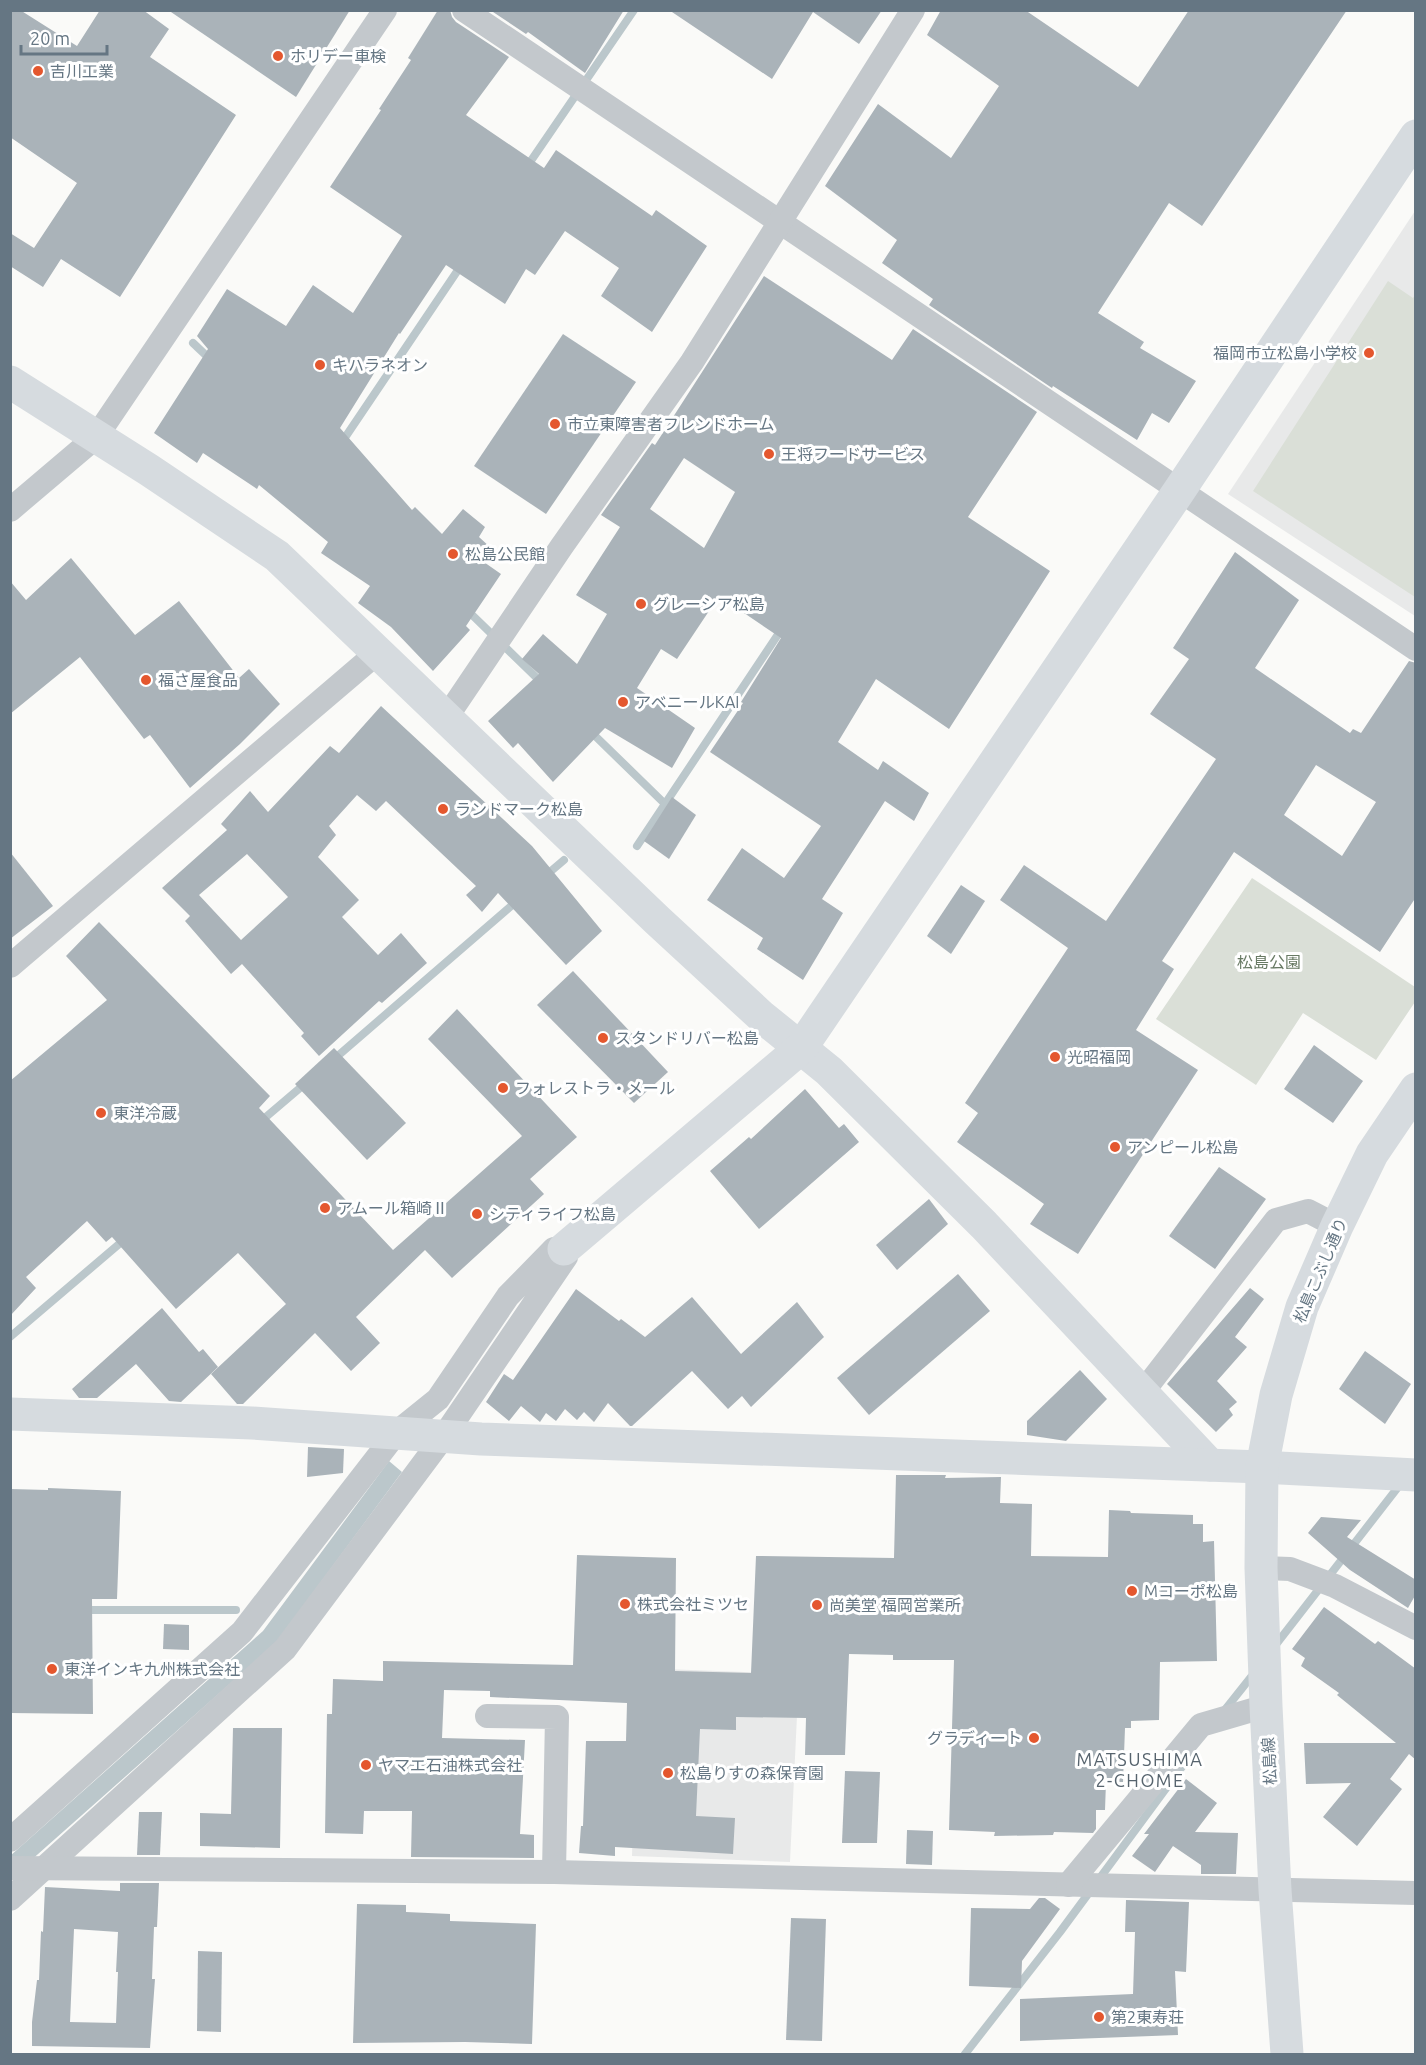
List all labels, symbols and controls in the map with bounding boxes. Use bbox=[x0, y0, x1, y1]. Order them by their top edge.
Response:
scale bar bbox=[21, 18, 106, 56]
text: 20 m bbox=[30, 28, 70, 48]
place label: ホリデー車検 bbox=[290, 47, 386, 65]
marker: ホリデー車検 bbox=[271, 49, 285, 63]
place label: 吉川工業 bbox=[50, 62, 114, 80]
marker: 吉川工業 bbox=[31, 64, 45, 78]
place label: 福岡市立松島小学校 bbox=[1213, 344, 1357, 362]
marker: 福岡市立松島小学校 bbox=[1362, 346, 1376, 360]
place label: キハラネオン bbox=[332, 356, 428, 374]
marker: キハラネオン bbox=[313, 358, 327, 372]
place label: 市立東障害者フレンドホーム bbox=[567, 415, 775, 433]
marker: 市立東障害者フレンドホーム bbox=[548, 417, 562, 431]
place label: 王将フードサービス bbox=[781, 445, 925, 463]
marker: 王将フードサービス bbox=[762, 447, 776, 461]
place label: 松島公民館 bbox=[465, 545, 545, 563]
marker: 松島公民館 bbox=[446, 547, 460, 561]
place label: グレーシア松島 bbox=[653, 595, 765, 613]
marker: グレーシア松島 bbox=[634, 597, 648, 611]
place label: 福さ屋食品 bbox=[158, 671, 238, 689]
marker: 福さ屋食品 bbox=[139, 673, 153, 687]
place label: アベニールKAI bbox=[635, 693, 739, 711]
marker: アベニールKAI bbox=[616, 695, 630, 709]
place label: ランドマーク松島 bbox=[455, 800, 583, 818]
marker: ランドマーク松島 bbox=[436, 802, 450, 816]
park label: 松島公園 bbox=[1237, 953, 1301, 971]
place label: スタンドリバー松島 bbox=[615, 1029, 759, 1047]
marker: スタンドリバー松島 bbox=[596, 1031, 610, 1045]
place label: 光昭福岡 bbox=[1067, 1048, 1131, 1066]
marker: 光昭福岡 bbox=[1048, 1050, 1062, 1064]
place label: フォレストラ・メール bbox=[515, 1079, 675, 1097]
marker: フォレストラ・メール bbox=[496, 1081, 510, 1095]
place label: 東洋冷蔵 bbox=[113, 1104, 177, 1122]
marker: 東洋冷蔵 bbox=[94, 1106, 108, 1120]
place label: アンピール松島 bbox=[1127, 1138, 1238, 1156]
marker: アンピール松島 bbox=[1108, 1140, 1122, 1154]
place label: アムール箱崎Ⅱ bbox=[337, 1199, 448, 1217]
marker: アムール箱崎Ⅱ bbox=[318, 1201, 332, 1215]
place label: シティライフ松島 bbox=[489, 1205, 616, 1223]
marker: シティライフ松島 bbox=[470, 1207, 484, 1221]
street label: 松島こぶし通り bbox=[1290, 1215, 1350, 1325]
place label: Mコーポ松島 bbox=[1144, 1582, 1238, 1600]
marker: Mコーポ松島 bbox=[1125, 1584, 1139, 1598]
place label: 株式会社ミツセ bbox=[637, 1595, 749, 1613]
place label: 尚美堂 福岡営業所 bbox=[829, 1596, 961, 1614]
marker: 株式会社ミツセ bbox=[618, 1597, 632, 1611]
marker: 尚美堂 福岡営業所 bbox=[810, 1598, 824, 1612]
place label: 東洋インキ九州株式会社 bbox=[64, 1660, 240, 1678]
marker: 東洋インキ九州株式会社 bbox=[45, 1662, 59, 1676]
place label: グラディート bbox=[927, 1729, 1022, 1747]
marker: グラディート bbox=[1027, 1731, 1041, 1745]
street label: 松島線 bbox=[1259, 1737, 1279, 1785]
district label: MATSUSHIMA 2-CHOME bbox=[1076, 1749, 1204, 1790]
place label: ヤマエ石油株式会社 bbox=[378, 1756, 522, 1774]
marker: ヤマエ石油株式会社 bbox=[359, 1758, 373, 1772]
place label: 松島りすの森保育園 bbox=[680, 1764, 824, 1782]
marker: 松島りすの森保育園 bbox=[661, 1766, 675, 1780]
place label: 第2東寿荘 bbox=[1111, 2008, 1184, 2026]
marker: 第2東寿荘 bbox=[1092, 2010, 1106, 2024]

